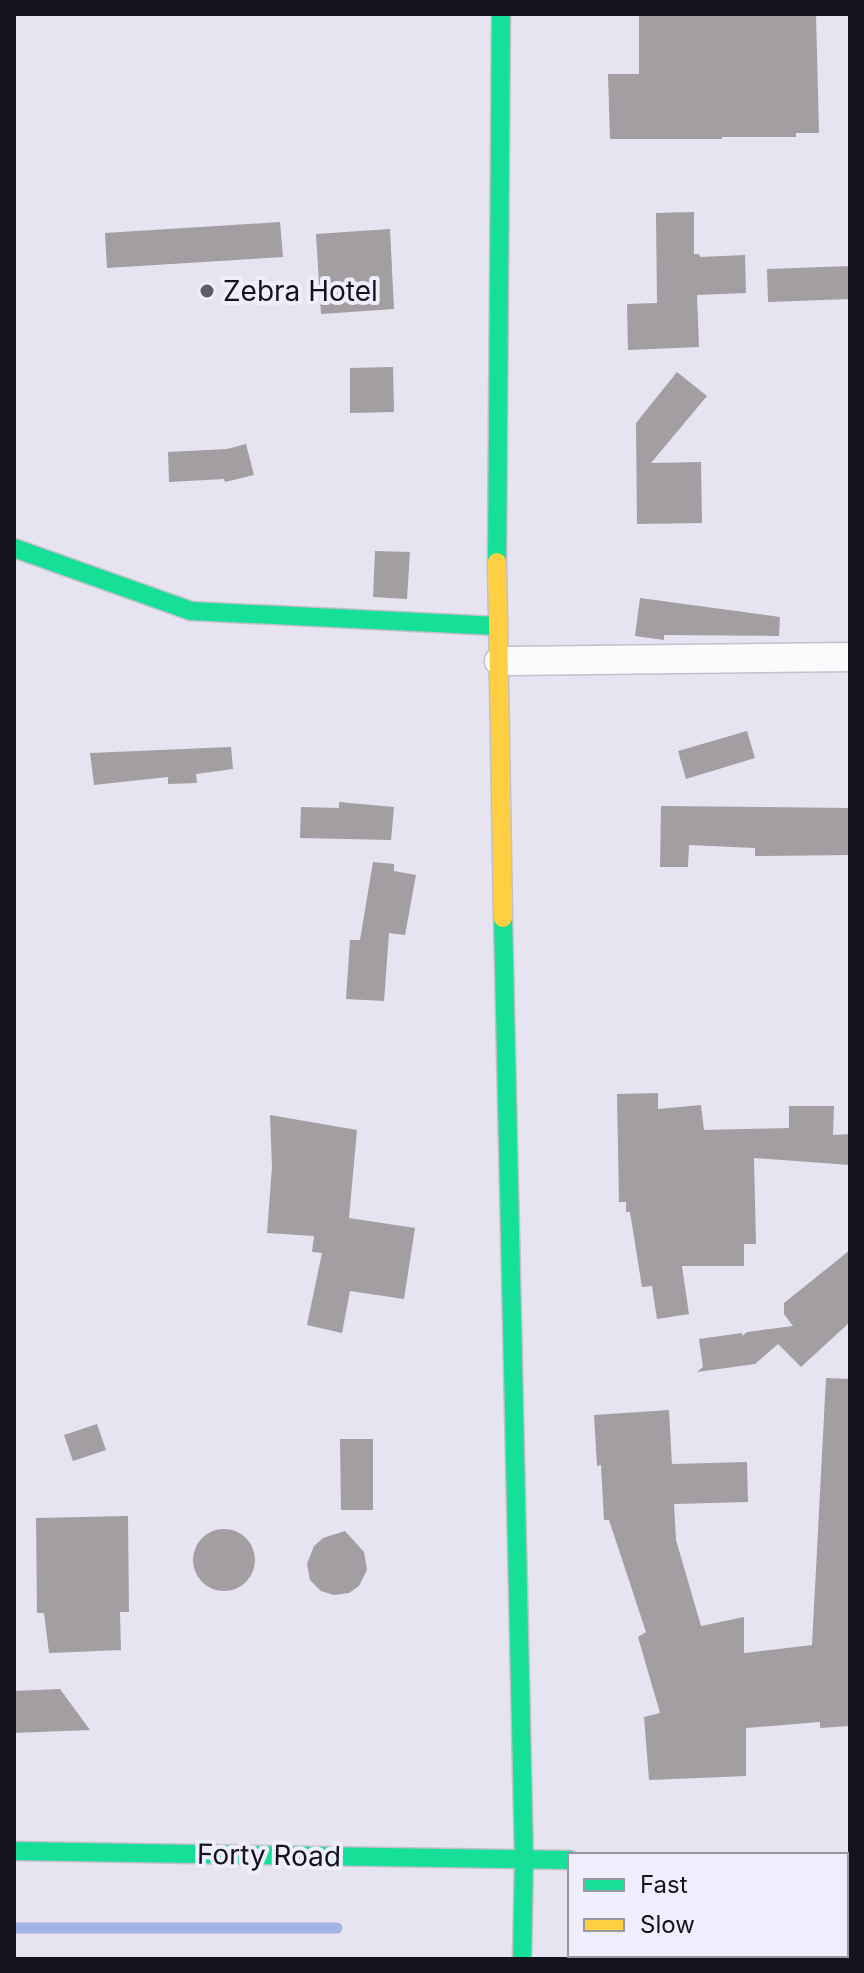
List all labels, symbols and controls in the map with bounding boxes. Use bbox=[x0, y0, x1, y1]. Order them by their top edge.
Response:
place label: Zebra Hotel bbox=[223, 274, 378, 308]
marker: Zebra Hotel bbox=[198, 282, 216, 300]
street label: Forty Road bbox=[197, 1837, 341, 1873]
legend bbox=[568, 1853, 848, 1957]
text: Fast bbox=[640, 1870, 688, 1899]
text: Slow bbox=[640, 1910, 695, 1939]

